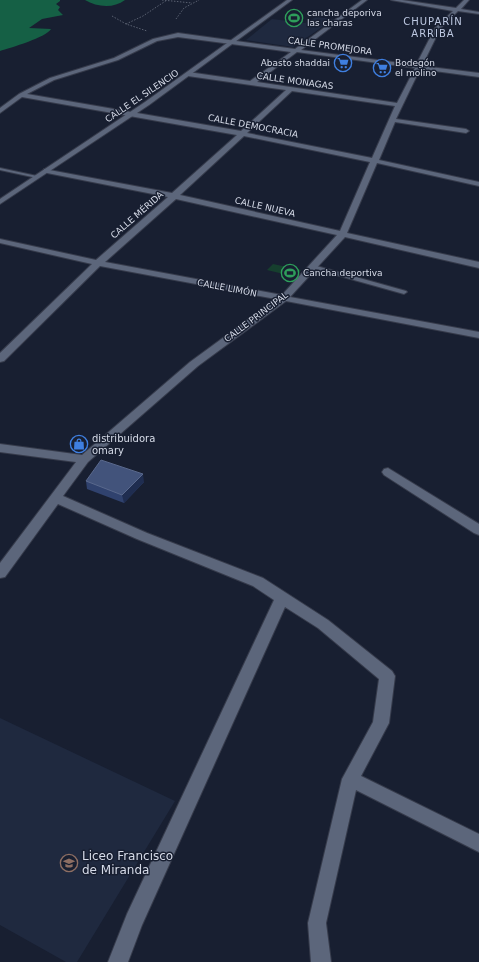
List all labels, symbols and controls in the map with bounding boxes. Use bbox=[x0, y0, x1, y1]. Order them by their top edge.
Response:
sports icon: cancha deporiva las charas bbox=[284, 8, 304, 28]
place label: cancha deporiva las charas bbox=[307, 8, 382, 28]
district label: CHUPARÍN ARRIBA bbox=[403, 15, 463, 39]
street label: CALLE PROMEJORA bbox=[287, 35, 374, 57]
supermarket icon: Abasto shaddai bbox=[333, 53, 353, 73]
place label: Abasto shaddai bbox=[261, 58, 330, 68]
supermarket icon: Bodegón el molino bbox=[372, 58, 392, 78]
place label: Bodegón el molino bbox=[395, 58, 437, 78]
street label: CALLE EL SILENCIO bbox=[103, 68, 181, 124]
street label: CALLE MONAGAS bbox=[256, 71, 334, 91]
street label: CALLE DEMOCRACIA bbox=[207, 112, 300, 140]
street label: CALLE MÉRIDA bbox=[108, 188, 166, 241]
street label: CALLE NUEVA bbox=[234, 195, 297, 219]
sports icon: Cancha deportiva bbox=[280, 263, 300, 283]
place label: Cancha deportiva bbox=[303, 268, 383, 278]
street label: CALLE LIMÓN bbox=[196, 276, 258, 299]
street label: CALLE PRINCIPAL bbox=[222, 290, 290, 344]
place label: distribuidora omary bbox=[92, 433, 155, 456]
shop icon: distribuidora omary bbox=[69, 434, 89, 454]
place label: Liceo Francisco de Miranda bbox=[82, 849, 173, 877]
school or university icon: Liceo Francisco de Miranda bbox=[59, 853, 79, 873]

